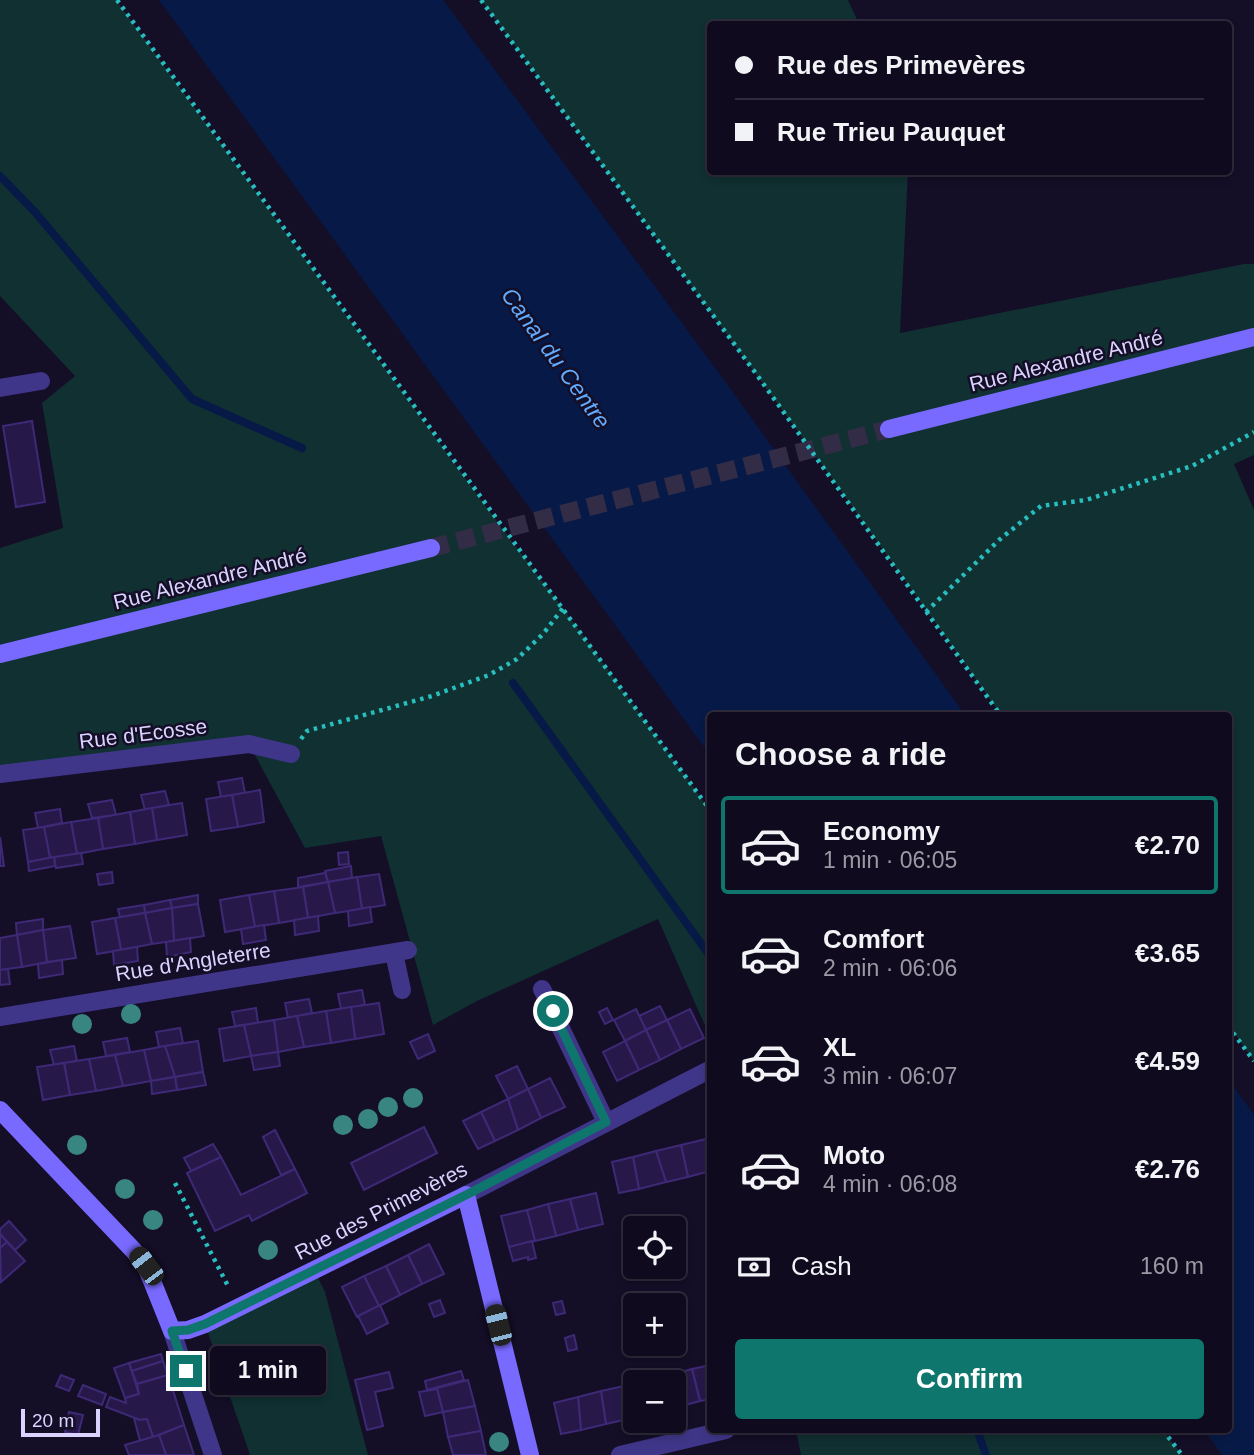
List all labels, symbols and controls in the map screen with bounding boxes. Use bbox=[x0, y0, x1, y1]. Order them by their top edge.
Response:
text: Rue des Primevères bbox=[777, 50, 1026, 80]
text: Rue Trieu Pauquet bbox=[777, 117, 1005, 147]
water label: Canal du Centre bbox=[496, 283, 616, 433]
street label: Rue Alexandre André bbox=[967, 325, 1165, 396]
street label: Rue Alexandre André bbox=[111, 543, 309, 614]
street label: Rue d'Ecosse bbox=[78, 714, 208, 753]
text: Choose a ride bbox=[735, 736, 947, 772]
icon: car bbox=[739, 814, 802, 877]
text: Economy bbox=[823, 816, 940, 846]
text: €2.70 bbox=[1135, 830, 1200, 860]
text: 1 min · 06:05 bbox=[823, 847, 957, 873]
icon: car bbox=[739, 922, 802, 985]
text: Comfort bbox=[823, 924, 924, 954]
street label: Rue d'Angleterre bbox=[114, 938, 272, 985]
text: €3.65 bbox=[1135, 938, 1200, 968]
text: 2 min · 06:06 bbox=[823, 955, 957, 981]
route start bbox=[537, 995, 569, 1027]
icon: car bbox=[739, 1030, 802, 1093]
text: XL bbox=[823, 1032, 856, 1062]
text: €4.59 bbox=[1135, 1046, 1200, 1076]
text: 3 min · 06:07 bbox=[823, 1063, 957, 1089]
icon: car bbox=[739, 1138, 802, 1201]
text: Moto bbox=[823, 1140, 885, 1170]
text: €2.76 bbox=[1135, 1154, 1200, 1184]
street label: Rue des Primevères bbox=[291, 1157, 471, 1264]
text: 4 min · 06:08 bbox=[823, 1171, 957, 1197]
map controls bbox=[623, 1216, 686, 1433]
button: locate bbox=[623, 1216, 686, 1279]
car bbox=[125, 1243, 168, 1289]
icon: cash bbox=[735, 1248, 773, 1286]
text: Cash bbox=[791, 1251, 852, 1281]
text: 160 m bbox=[1140, 1253, 1204, 1279]
button: + bbox=[623, 1293, 686, 1356]
car bbox=[483, 1302, 514, 1348]
button: Confirm bbox=[735, 1339, 1204, 1419]
callout: 1 min bbox=[210, 1346, 326, 1396]
route end bbox=[170, 1355, 202, 1387]
text: 1 min bbox=[238, 1357, 298, 1383]
button: − bbox=[623, 1370, 686, 1433]
scale bar bbox=[21, 1406, 100, 1438]
text: 20 m bbox=[32, 1410, 74, 1431]

